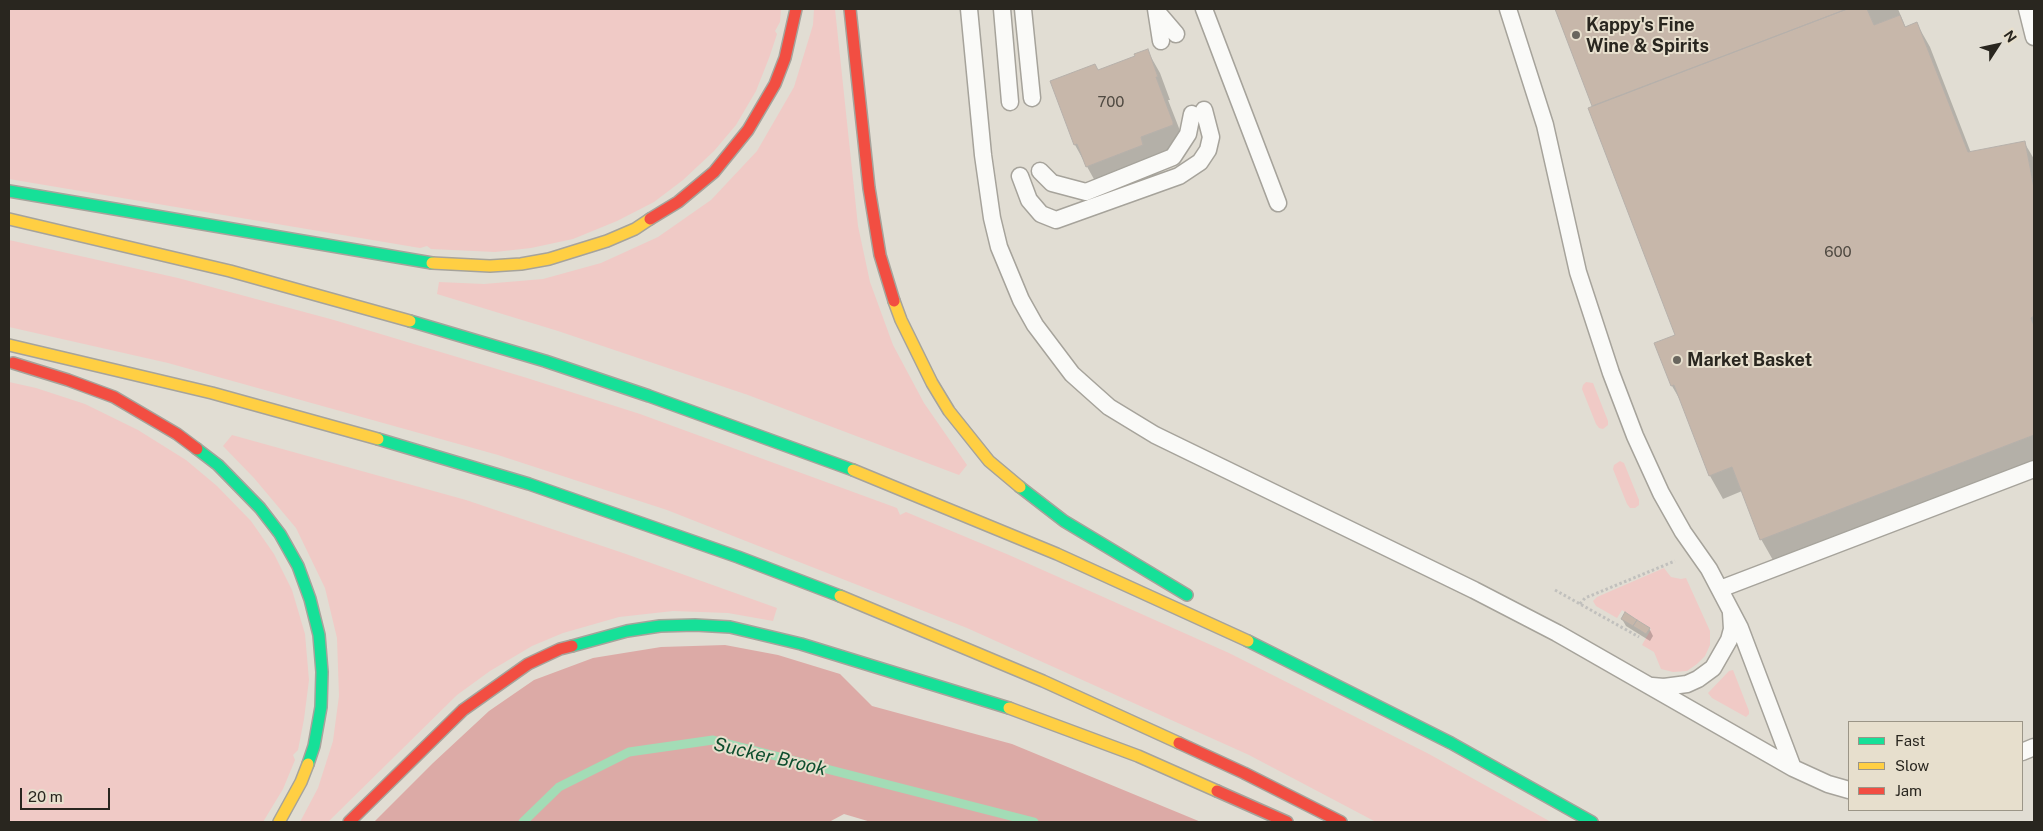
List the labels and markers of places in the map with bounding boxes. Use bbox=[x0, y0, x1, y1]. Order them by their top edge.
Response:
place label: Kappy's Fine Wine & Spirits bbox=[1586, 14, 1709, 56]
marker: Kappy's Fine Wine & Spirits bbox=[1570, 29, 1582, 41]
place label: Market Basket bbox=[1687, 349, 1812, 371]
marker: Market Basket bbox=[1671, 354, 1683, 366]

